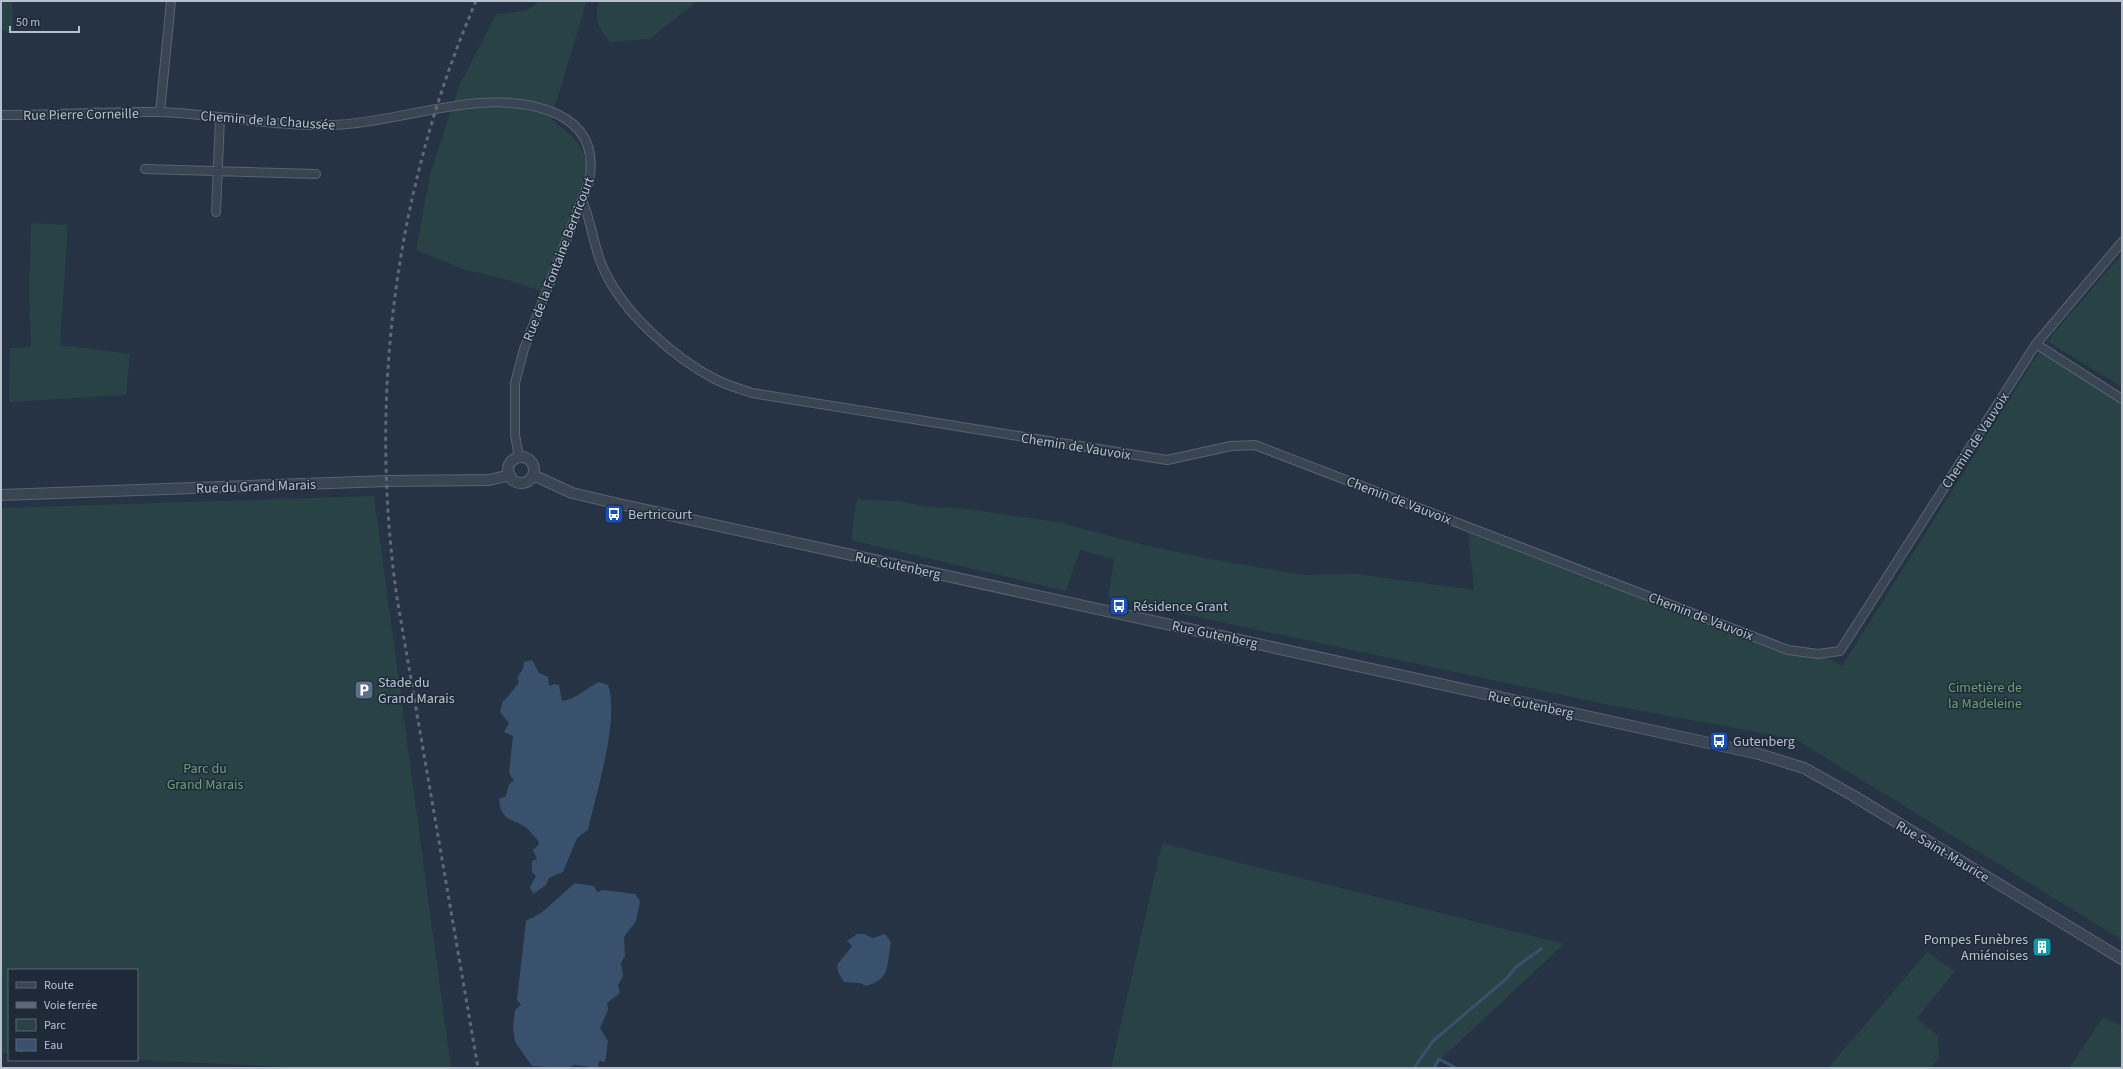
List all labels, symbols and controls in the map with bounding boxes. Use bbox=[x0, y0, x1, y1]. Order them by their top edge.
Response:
scale bar bbox=[10, 8, 79, 34]
text: 50 m bbox=[16, 14, 40, 31]
street label: Rue Pierre Corneille bbox=[23, 104, 139, 126]
street label: Chemin de la Chaussée bbox=[200, 106, 336, 136]
street label: Rue de la Fontaine Bertricourt bbox=[518, 174, 600, 344]
street label: Chemin de Vauvoix bbox=[1937, 388, 2015, 493]
street label: Chemin de Vauvoix bbox=[1020, 428, 1133, 466]
street label: Chemin de Vauvoix bbox=[1343, 472, 1455, 530]
street label: Rue du Grand Marais bbox=[196, 475, 317, 499]
bus stop icon: Bertricourt bbox=[603, 503, 625, 525]
place label: Bertricourt bbox=[628, 505, 692, 525]
street label: Rue Gutenberg bbox=[853, 547, 943, 585]
street label: Chemin de Vauvoix bbox=[1645, 588, 1757, 646]
bus stop icon: Résidence Grant bbox=[1108, 595, 1130, 617]
place label: Résidence Grant bbox=[1133, 597, 1228, 617]
street label: Rue Gutenberg bbox=[1170, 616, 1260, 654]
place label: Stade du Grand Marais bbox=[378, 673, 455, 709]
park label: Cimetière de la Madeleine bbox=[1948, 678, 2022, 714]
parking icon: Stade du Grand Marais bbox=[353, 679, 375, 701]
street label: Rue Gutenberg bbox=[1486, 686, 1576, 724]
bus stop icon: Gutenberg bbox=[1708, 730, 1730, 752]
place label: Gutenberg bbox=[1733, 732, 1795, 752]
park label: Parc du Grand Marais bbox=[167, 759, 243, 795]
street label: Rue Saint-Maurice bbox=[1892, 816, 1993, 888]
place label: Pompes Funèbres Amiénoises bbox=[1924, 930, 2028, 966]
building icon: Pompes Funèbres Amiénoises bbox=[2031, 936, 2053, 958]
legend bbox=[8, 969, 138, 1061]
text: Route bbox=[44, 977, 74, 994]
text: Voie ferrée bbox=[44, 997, 97, 1014]
text: Parc bbox=[44, 1017, 66, 1034]
text: Eau bbox=[44, 1037, 63, 1054]

